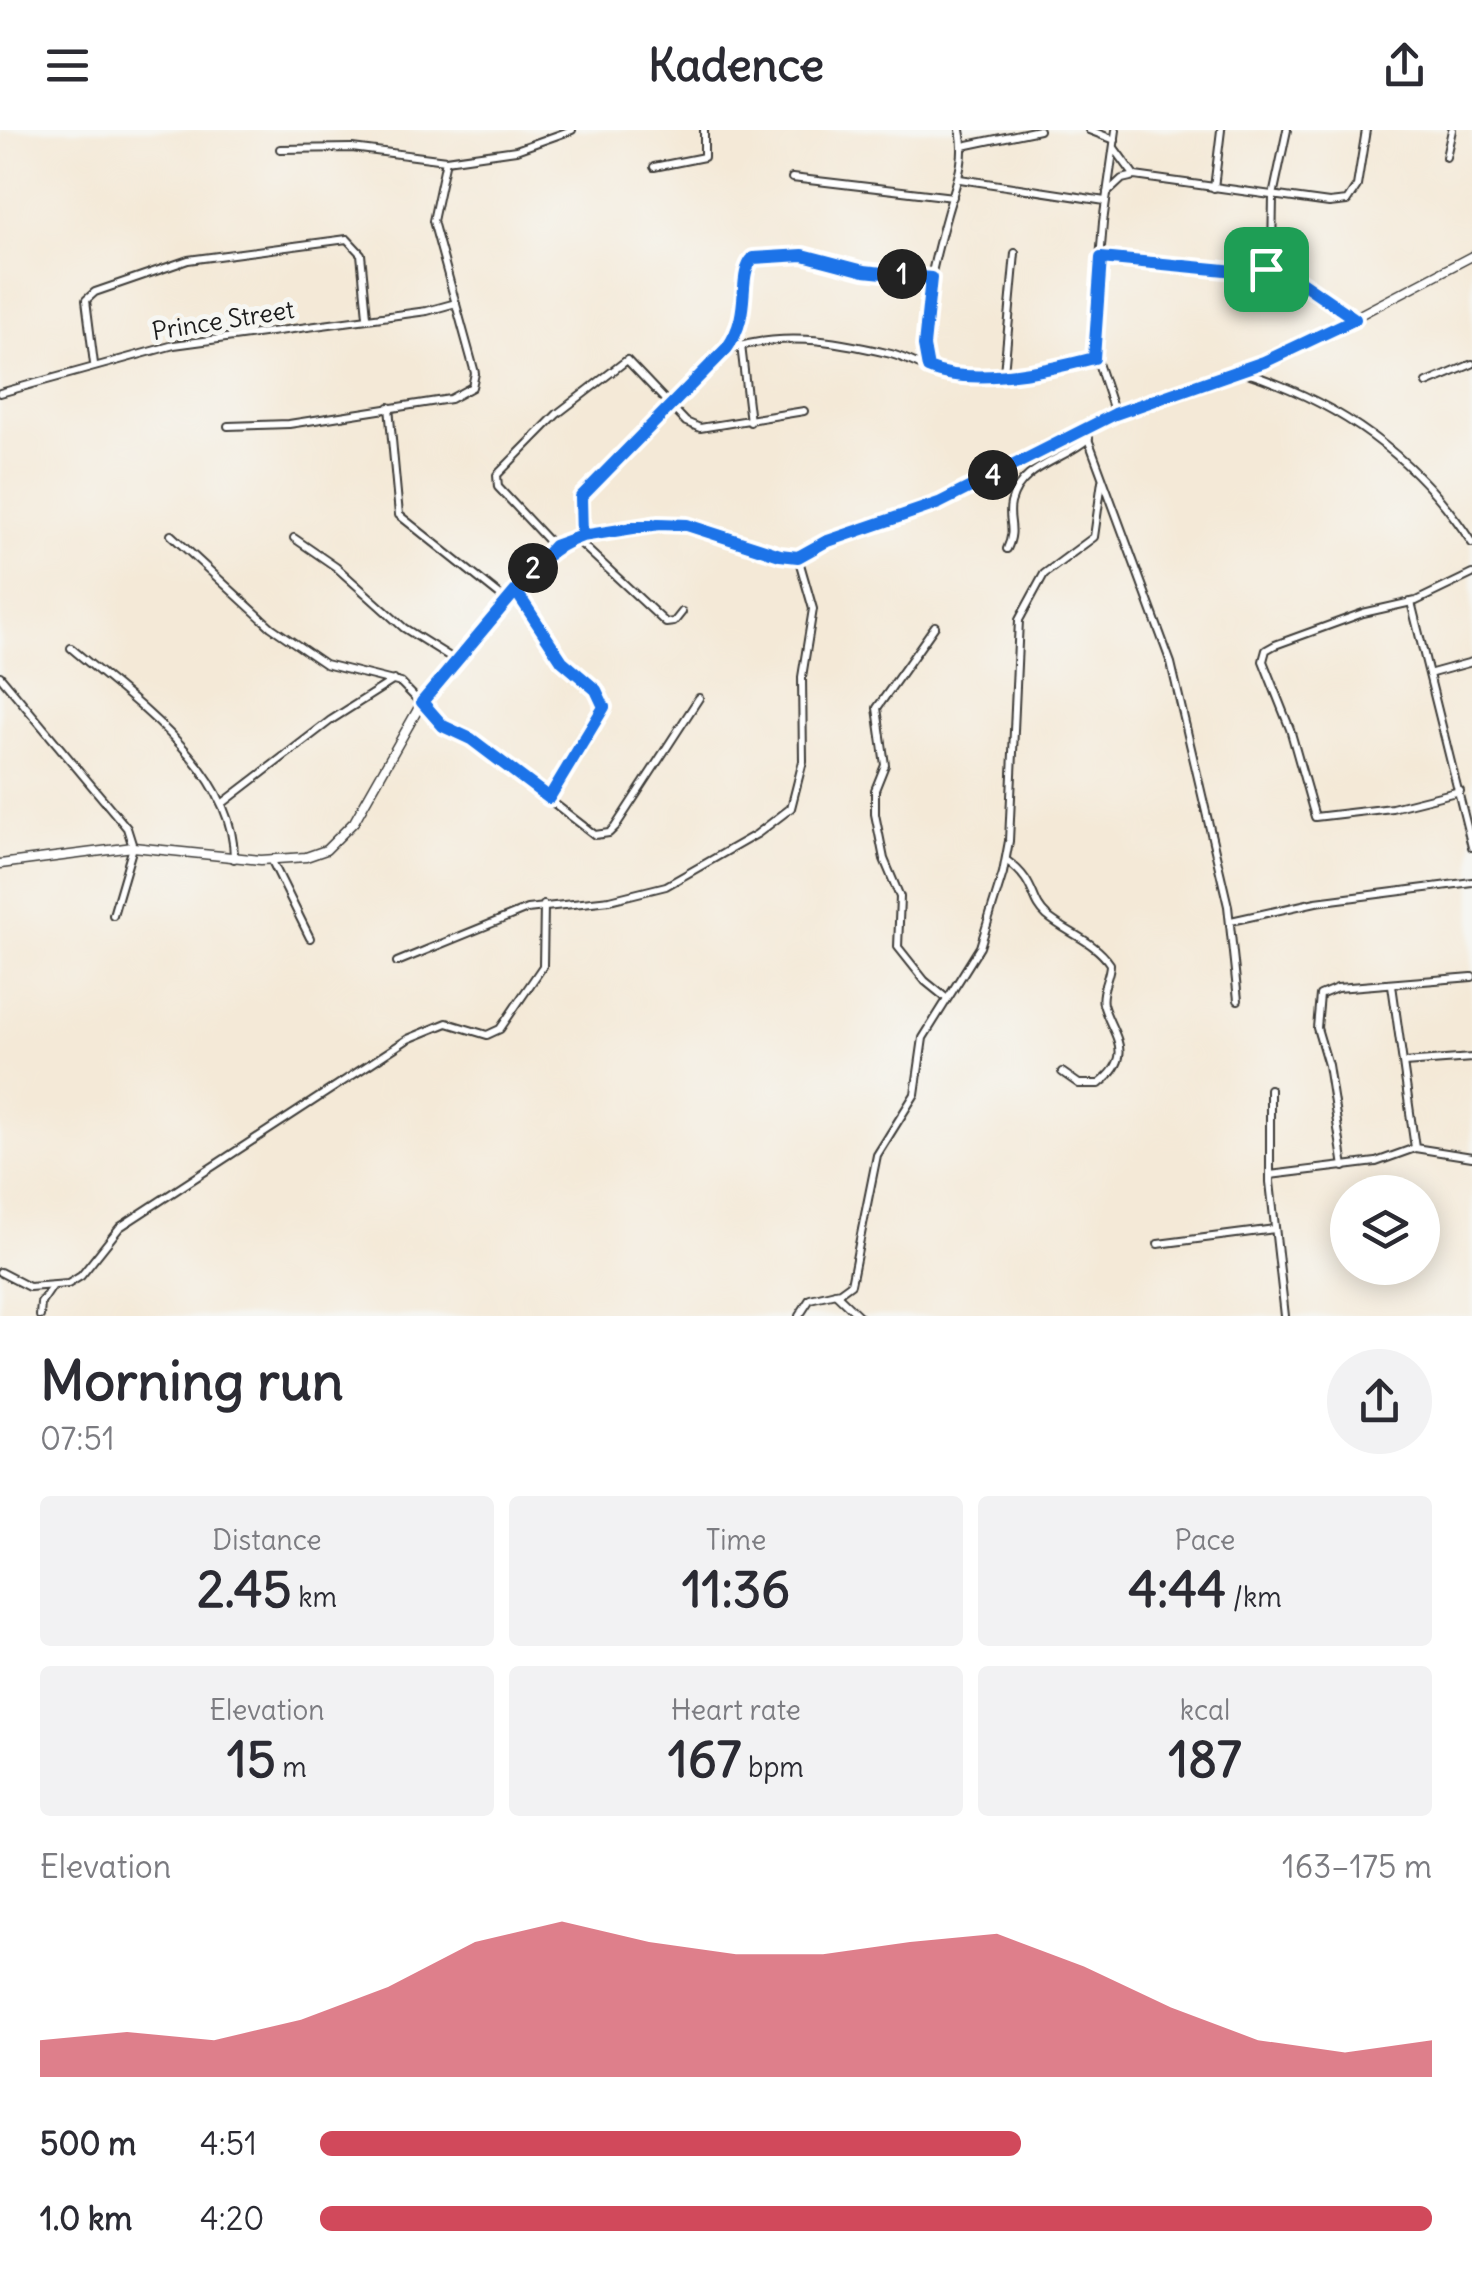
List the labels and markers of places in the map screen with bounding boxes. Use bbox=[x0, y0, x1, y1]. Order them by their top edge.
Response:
pin bbox=[1224, 227, 1309, 312]
pin: 1 bbox=[877, 249, 927, 299]
pin: 4 bbox=[968, 450, 1018, 500]
pin: 2 bbox=[508, 543, 558, 593]

